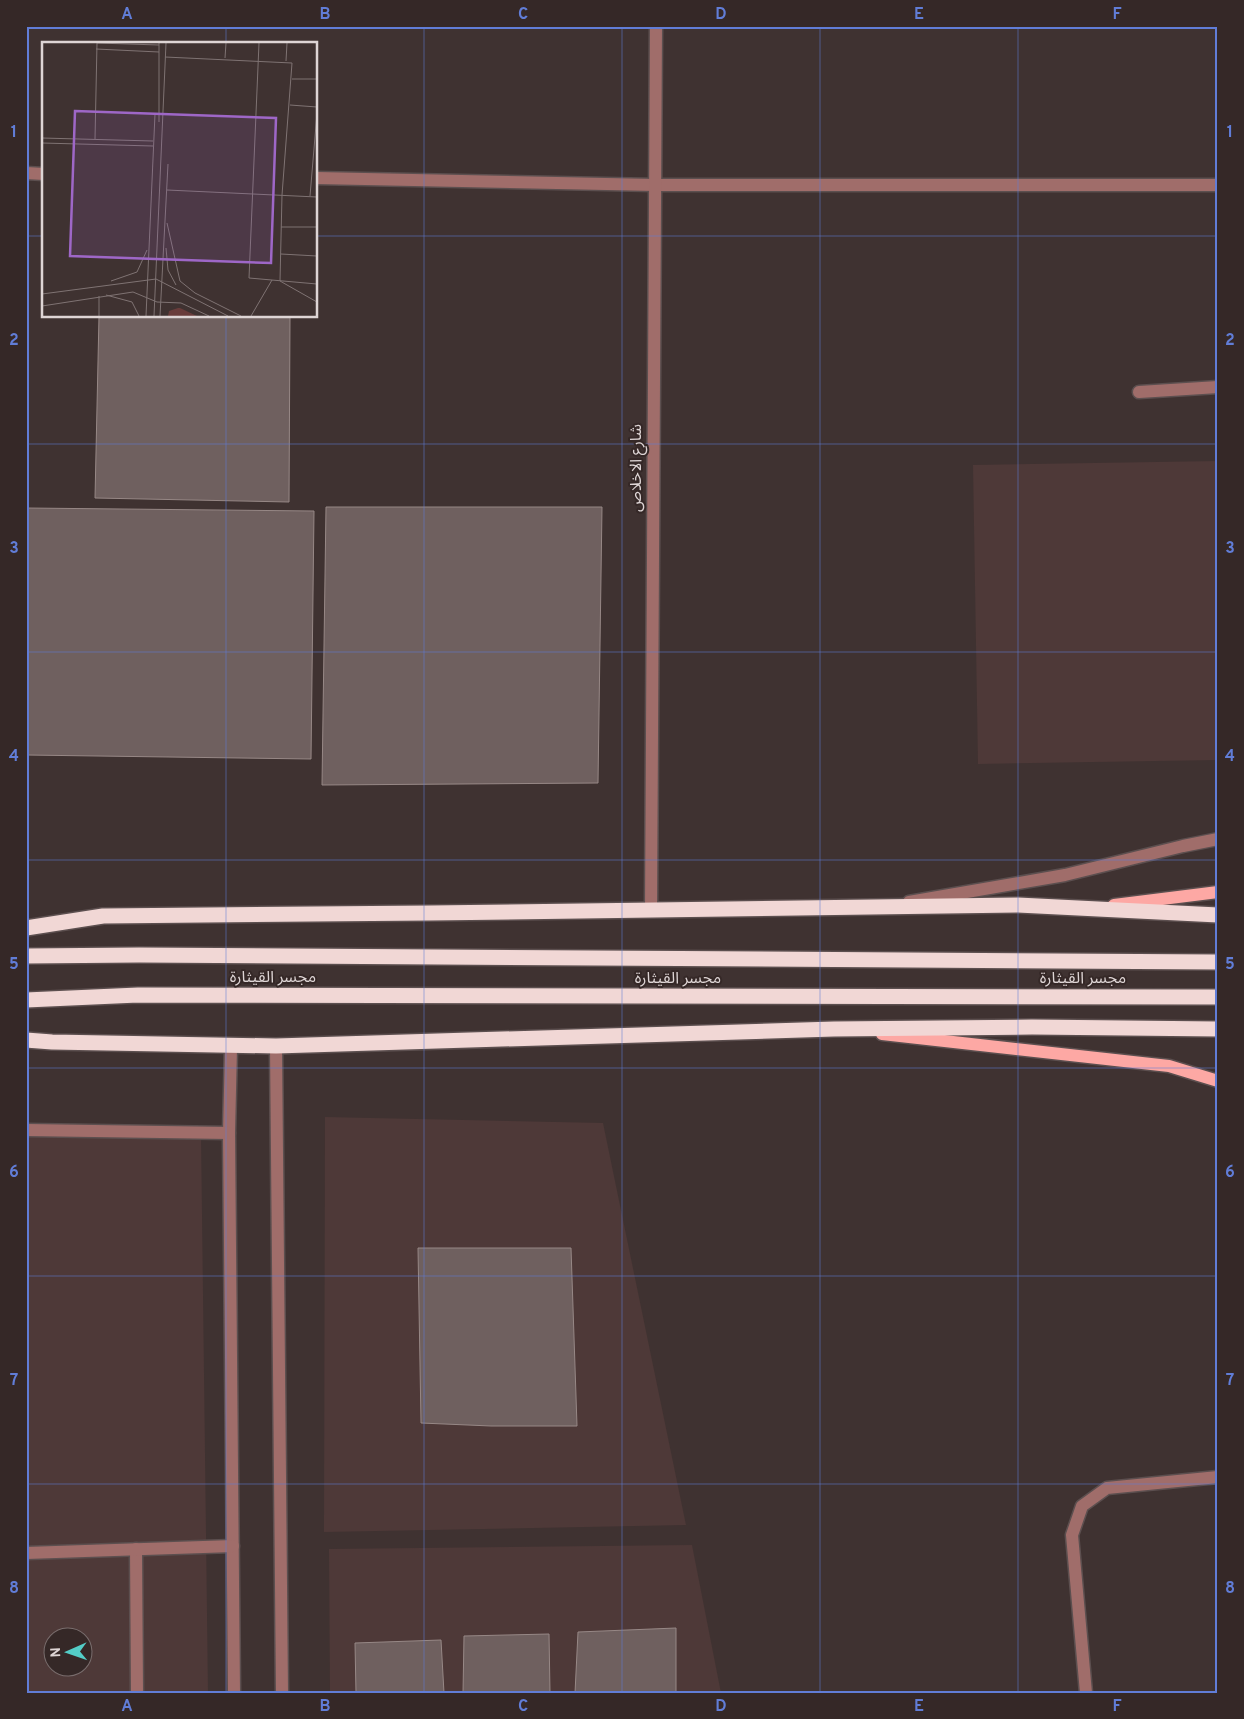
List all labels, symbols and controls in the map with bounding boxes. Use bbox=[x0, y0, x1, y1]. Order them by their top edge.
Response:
text: A bbox=[121, 5, 133, 25]
text: B bbox=[319, 5, 331, 25]
text: C bbox=[518, 5, 528, 25]
text: D bbox=[715, 5, 727, 25]
text: E bbox=[914, 5, 924, 25]
text: F bbox=[1112, 5, 1122, 25]
inset map bbox=[42, 42, 318, 318]
text: 1 bbox=[11, 123, 17, 143]
text: 1 bbox=[1227, 123, 1233, 143]
text: 2 bbox=[9, 331, 19, 351]
text: 2 bbox=[1225, 331, 1235, 351]
street label: شارع الاخلاص bbox=[627, 424, 648, 512]
text: 3 bbox=[9, 539, 19, 559]
text: 3 bbox=[1225, 539, 1235, 559]
text: 4 bbox=[9, 747, 19, 767]
text: 4 bbox=[1225, 747, 1235, 767]
text: 5 bbox=[9, 955, 19, 975]
text: 5 bbox=[1225, 955, 1235, 975]
street label: مجسر القيثارة bbox=[230, 968, 316, 988]
street label: مجسر القيثارة bbox=[635, 969, 721, 989]
street label: مجسر القيثارة bbox=[1040, 969, 1126, 989]
text: 6 bbox=[9, 1163, 19, 1183]
text: 6 bbox=[1225, 1163, 1235, 1183]
text: 7 bbox=[10, 1371, 18, 1391]
text: 7 bbox=[1226, 1371, 1234, 1391]
text: 8 bbox=[9, 1579, 19, 1599]
text: 8 bbox=[1225, 1579, 1235, 1599]
north arrow bbox=[42, 1626, 92, 1676]
text: N bbox=[48, 1647, 65, 1658]
text: A bbox=[121, 1697, 133, 1717]
text: B bbox=[319, 1697, 331, 1717]
text: C bbox=[518, 1697, 528, 1717]
text: D bbox=[715, 1697, 727, 1717]
text: E bbox=[914, 1697, 924, 1717]
text: F bbox=[1112, 1697, 1122, 1717]

